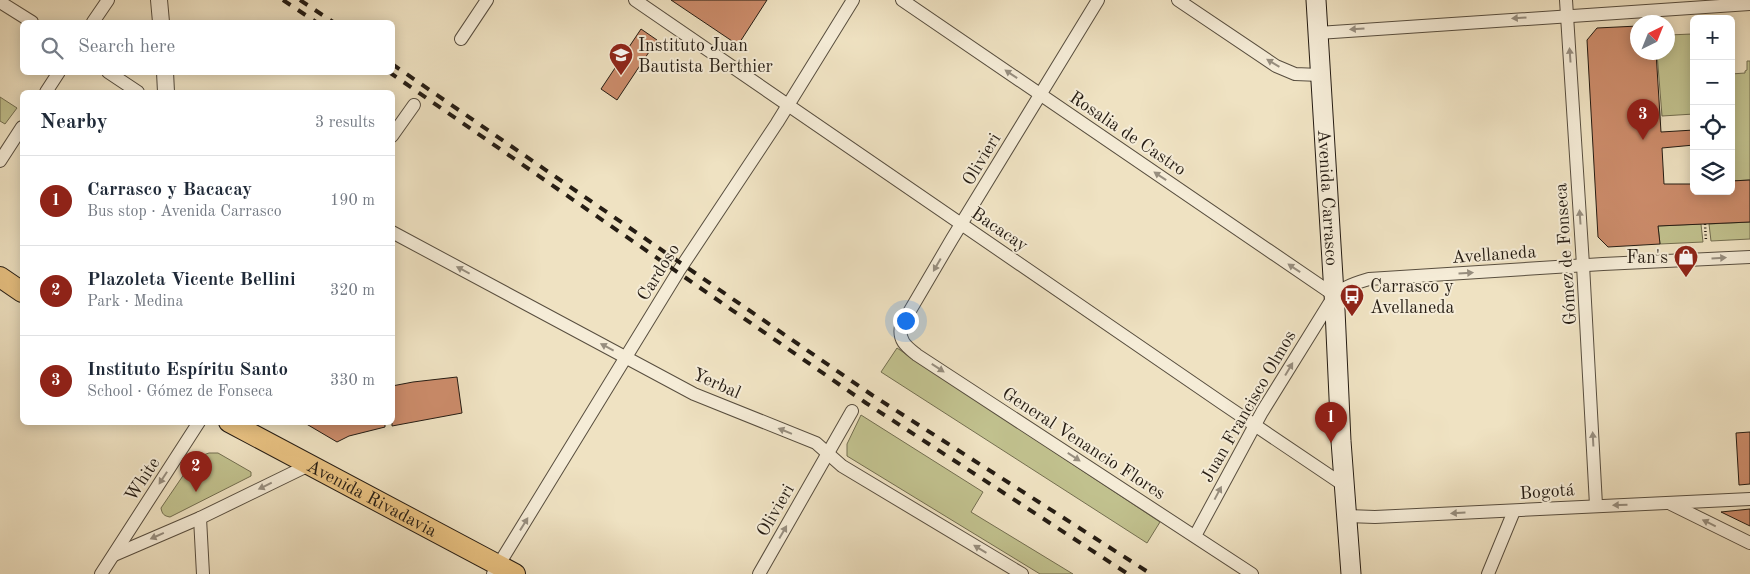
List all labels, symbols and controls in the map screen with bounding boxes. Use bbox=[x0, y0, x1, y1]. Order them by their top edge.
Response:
one-way arrow bbox=[1510, 14, 1526, 22]
north arrow bbox=[1630, 15, 1675, 60]
map controls bbox=[1690, 15, 1735, 195]
button: + bbox=[1690, 15, 1735, 60]
search box bbox=[20, 20, 395, 75]
one-way arrow bbox=[1348, 26, 1364, 34]
icon: search bbox=[38, 34, 66, 62]
place label: Instituto Juan Bautista Berthier bbox=[638, 37, 773, 76]
text: Search here bbox=[78, 38, 175, 57]
school or university icon: Instituto Juan Bautista Berthier bbox=[608, 42, 634, 76]
one-way arrow bbox=[1565, 46, 1573, 62]
one-way arrow bbox=[1267, 59, 1280, 68]
button: − bbox=[1690, 60, 1735, 105]
one-way arrow bbox=[1005, 69, 1018, 79]
street label: Rosalia de Castro bbox=[1066, 88, 1189, 179]
pin: 3 bbox=[1627, 99, 1659, 140]
button: locate bbox=[1690, 105, 1735, 150]
text: Nearby bbox=[40, 112, 108, 133]
text: 3 results bbox=[315, 115, 375, 131]
street label: Avenida Carrasco bbox=[1314, 129, 1340, 267]
street label: Olivieri bbox=[959, 130, 1004, 189]
button: layers bbox=[1690, 150, 1735, 195]
one-way arrow bbox=[1153, 171, 1167, 181]
text: Carrasco y Bacacay bbox=[87, 181, 252, 200]
street label: Gómez de Fonseca bbox=[1552, 182, 1580, 326]
text: 1 bbox=[51, 193, 61, 209]
text: 190 m bbox=[330, 193, 375, 209]
text: Bus stop · Avenida Carrasco bbox=[87, 204, 282, 220]
street label: Bacacay bbox=[968, 204, 1031, 255]
one-way arrow bbox=[1575, 209, 1583, 225]
street label: Cardoso bbox=[634, 241, 683, 304]
street label: Avellaneda bbox=[1451, 243, 1537, 267]
shop icon: Fan's bbox=[1673, 244, 1699, 278]
place label: Fan's bbox=[1626, 249, 1668, 267]
one-way arrow bbox=[1712, 254, 1728, 262]
one-way arrow bbox=[932, 259, 941, 272]
one-way arrow bbox=[1287, 263, 1301, 272]
one-way arrow bbox=[456, 266, 471, 274]
one-way arrow bbox=[1459, 268, 1475, 276]
text: Plazoleta Vicente Bellini bbox=[87, 271, 296, 290]
place label: Carrasco y Avellaneda bbox=[1370, 278, 1455, 317]
text: 2 bbox=[51, 283, 61, 299]
text: 320 m bbox=[330, 283, 375, 299]
bus stop icon: Carrasco y Avellaneda bbox=[1339, 283, 1365, 317]
text: Park · Medina bbox=[87, 294, 183, 310]
your location bbox=[893, 308, 919, 334]
street label: Juan Francisco Olmos bbox=[1198, 327, 1300, 485]
one-way arrow bbox=[599, 343, 614, 351]
text: Instituto Espíritu Santo bbox=[87, 361, 288, 380]
one-way arrow bbox=[1284, 362, 1293, 375]
one-way arrow bbox=[931, 363, 944, 373]
street label: Yerbal bbox=[690, 365, 743, 402]
text: 3 bbox=[51, 373, 61, 389]
text: 330 m bbox=[330, 373, 375, 389]
text: School · Gómez de Fonseca bbox=[87, 384, 273, 400]
street label: General Venancio Flores bbox=[999, 384, 1168, 503]
pin: 1 bbox=[1315, 402, 1347, 443]
one-way arrow bbox=[777, 427, 792, 435]
one-way arrow bbox=[1588, 431, 1596, 447]
pin: 2 bbox=[180, 451, 212, 492]
one-way arrow bbox=[1067, 452, 1080, 462]
street label: White bbox=[122, 454, 164, 505]
street label: Avenida Rivadavia bbox=[304, 457, 440, 541]
one-way arrow bbox=[159, 472, 168, 485]
street label: Olivieri bbox=[754, 481, 798, 540]
street label: Bogotá bbox=[1519, 481, 1575, 503]
one-way arrow bbox=[258, 482, 273, 490]
one-way arrow bbox=[1214, 486, 1222, 501]
one-way arrow bbox=[1612, 501, 1628, 509]
one-way arrow bbox=[1450, 510, 1466, 518]
one-way arrow bbox=[520, 518, 529, 531]
one-way arrow bbox=[1702, 519, 1717, 527]
one-way arrow bbox=[779, 524, 787, 539]
one-way arrow bbox=[150, 533, 164, 541]
one-way arrow bbox=[974, 544, 987, 553]

